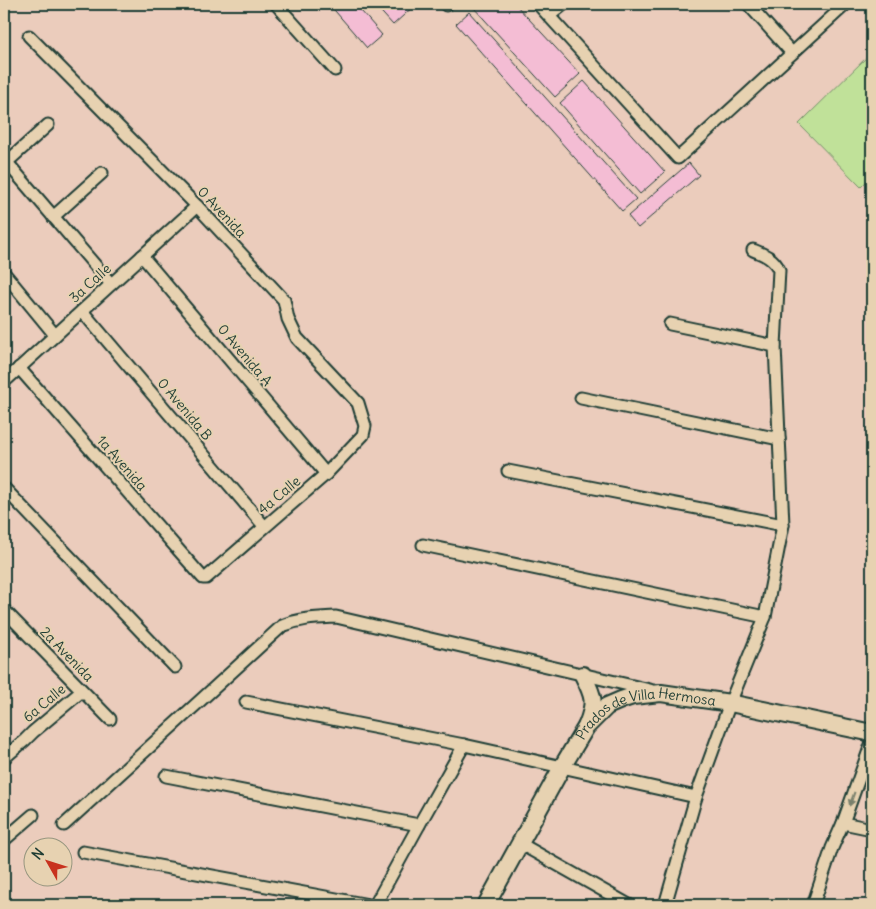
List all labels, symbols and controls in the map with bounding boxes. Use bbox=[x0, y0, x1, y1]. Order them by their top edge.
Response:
street label: 0 Avenida bbox=[194, 183, 250, 241]
street label: 3a Calle bbox=[65, 260, 115, 306]
street label: 0 Avenida A bbox=[214, 320, 276, 390]
street label: 0 Avenida B bbox=[154, 374, 216, 444]
street label: 1a Avenida bbox=[93, 432, 151, 494]
street label: 4a Calle bbox=[254, 472, 304, 518]
street label: 2a Avenida bbox=[36, 623, 98, 685]
street label: 6a Calle bbox=[19, 680, 69, 726]
street label: Prados de Villa Hermosa bbox=[571, 684, 717, 743]
one-way arrow bbox=[848, 792, 856, 807]
north arrow bbox=[22, 836, 72, 886]
text: N bbox=[28, 844, 48, 863]

